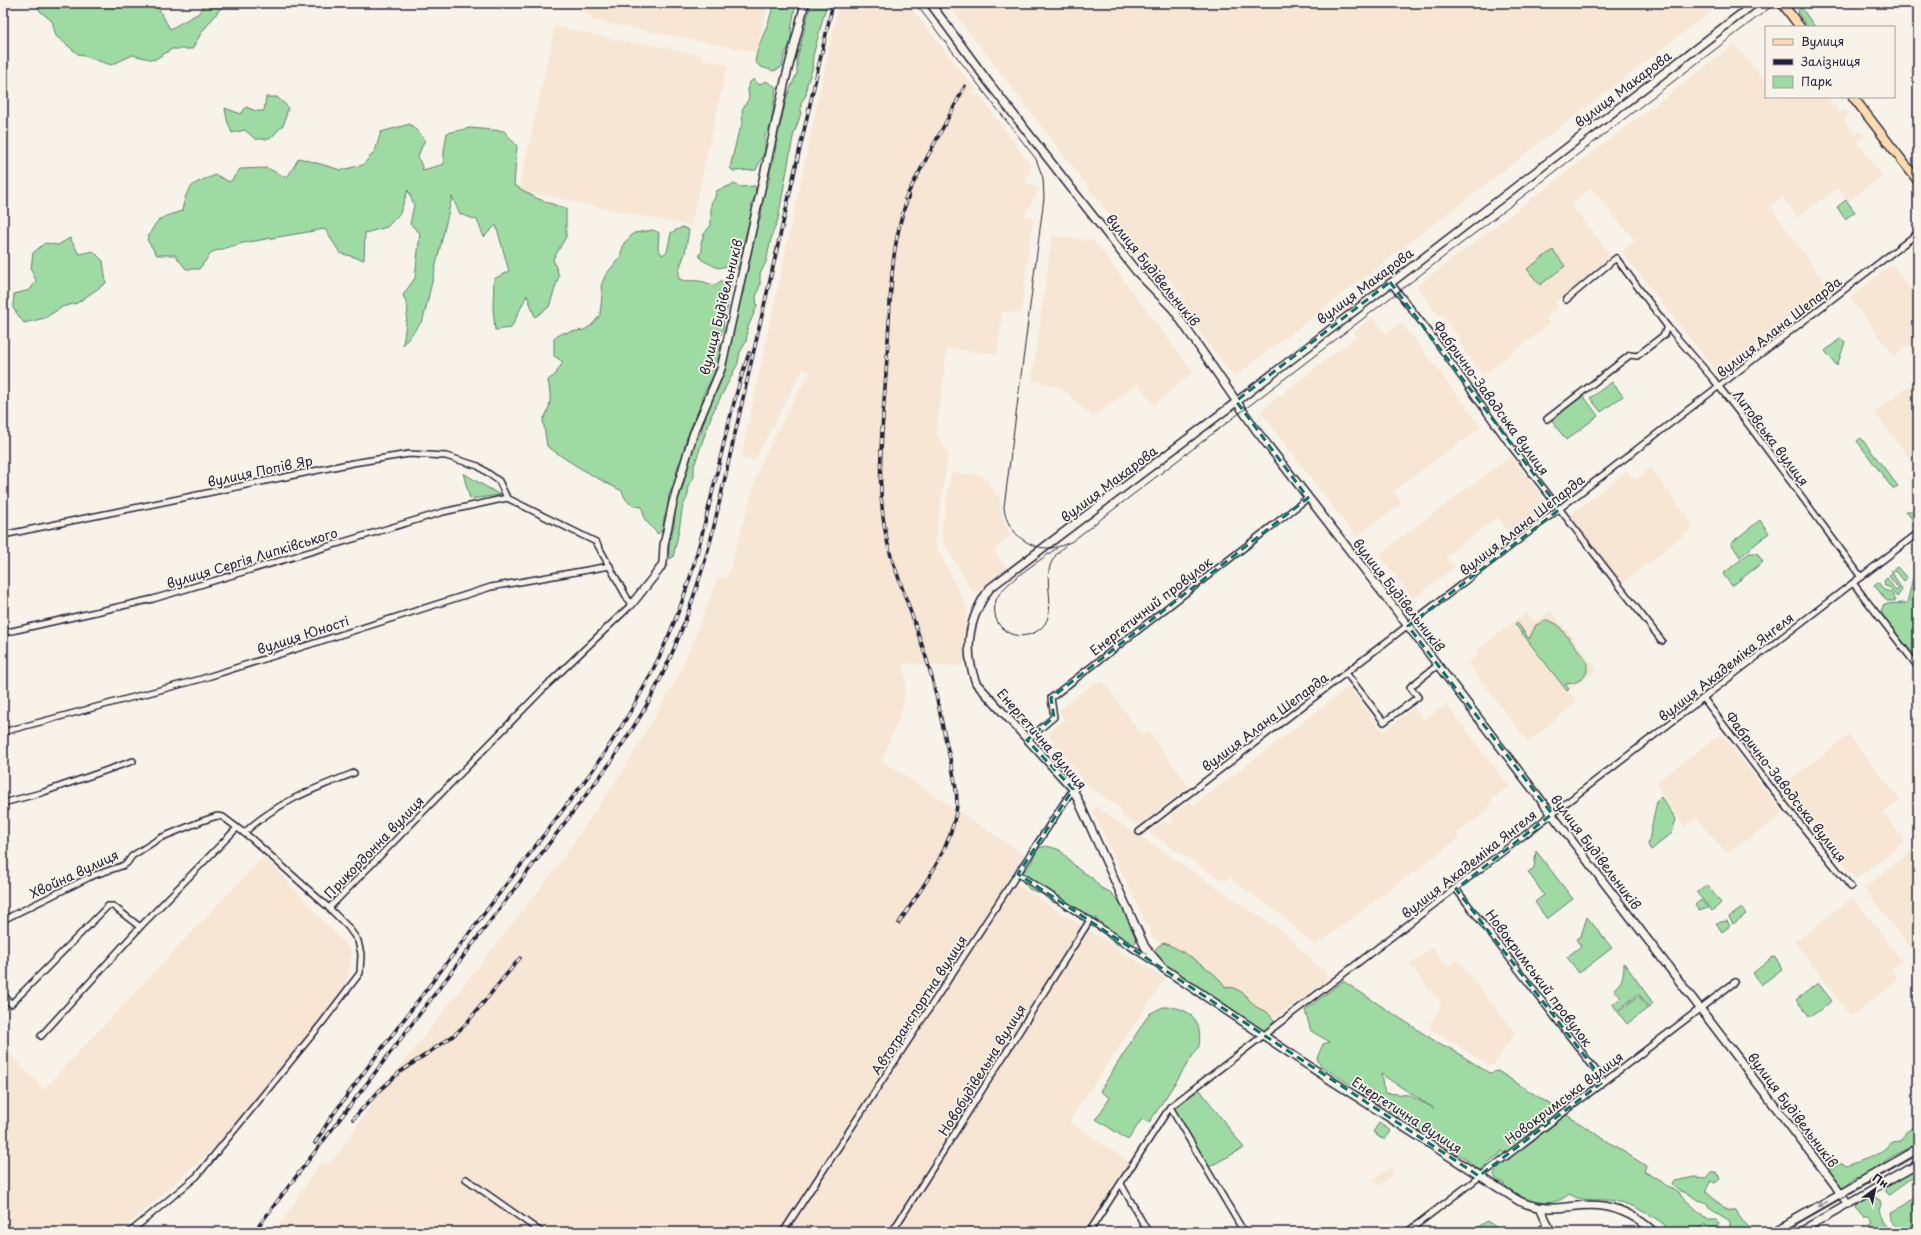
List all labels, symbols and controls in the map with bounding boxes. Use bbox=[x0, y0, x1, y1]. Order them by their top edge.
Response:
legend bbox=[1765, 26, 1895, 98]
text: Вулиця bbox=[1801, 32, 1844, 50]
street label: вулиця Макарова bbox=[1571, 45, 1676, 131]
text: Залізниця bbox=[1800, 52, 1860, 70]
text: Парк bbox=[1801, 72, 1833, 90]
street label: вулиця Будівельників bbox=[1102, 210, 1205, 330]
street label: вулиця Будівельників bbox=[694, 237, 747, 377]
street label: вулиця Макарова bbox=[1313, 242, 1418, 328]
street label: вулиця Алана Шепарда bbox=[1712, 271, 1846, 381]
street label: Фабрично-Заводська вулиця bbox=[1429, 317, 1554, 479]
street label: Литовська вулиця bbox=[1729, 386, 1814, 490]
street label: вулиця Макарова bbox=[1057, 440, 1162, 526]
street label: вулиця Попів Яр bbox=[206, 450, 314, 491]
street label: вулиця Алана Шепарда bbox=[1455, 469, 1589, 579]
street label: вулиця Сергія Липківського bbox=[164, 522, 340, 593]
street label: вулиця Будівельників bbox=[1349, 534, 1450, 655]
street label: Енергетичний провулок bbox=[1086, 552, 1216, 659]
street label: вулиця Академіка Янгеля bbox=[1654, 608, 1797, 725]
street label: вулиця Юності bbox=[254, 611, 351, 658]
street label: вулиця Алана Шепарда bbox=[1198, 667, 1333, 775]
street label: Енергетична вулиця bbox=[993, 684, 1092, 793]
street label: Фабрично-Заводська вулиця bbox=[1721, 707, 1851, 866]
street label: вулиця Будівельників bbox=[1547, 790, 1646, 913]
street label: Прикордонна вулиця bbox=[320, 791, 428, 902]
street label: вулиця Академіка Янгеля bbox=[1397, 805, 1540, 922]
street label: Хвойна вулиця bbox=[26, 845, 121, 902]
street label: Новокримський провулок bbox=[1482, 905, 1597, 1050]
street label: Автотранспортна вулиця bbox=[866, 931, 971, 1078]
street label: Новобудівельна вулиця bbox=[933, 1000, 1030, 1139]
street label: Новокримська вулиця bbox=[1501, 1047, 1627, 1148]
street label: вулиця Будівельників bbox=[1744, 1048, 1843, 1171]
street label: Енергетична вулиця bbox=[1348, 1072, 1466, 1157]
north arrow bbox=[1855, 1169, 1895, 1209]
text: Пн bbox=[1869, 1169, 1892, 1192]
one-way arrow bbox=[1817, 1200, 1829, 1207]

